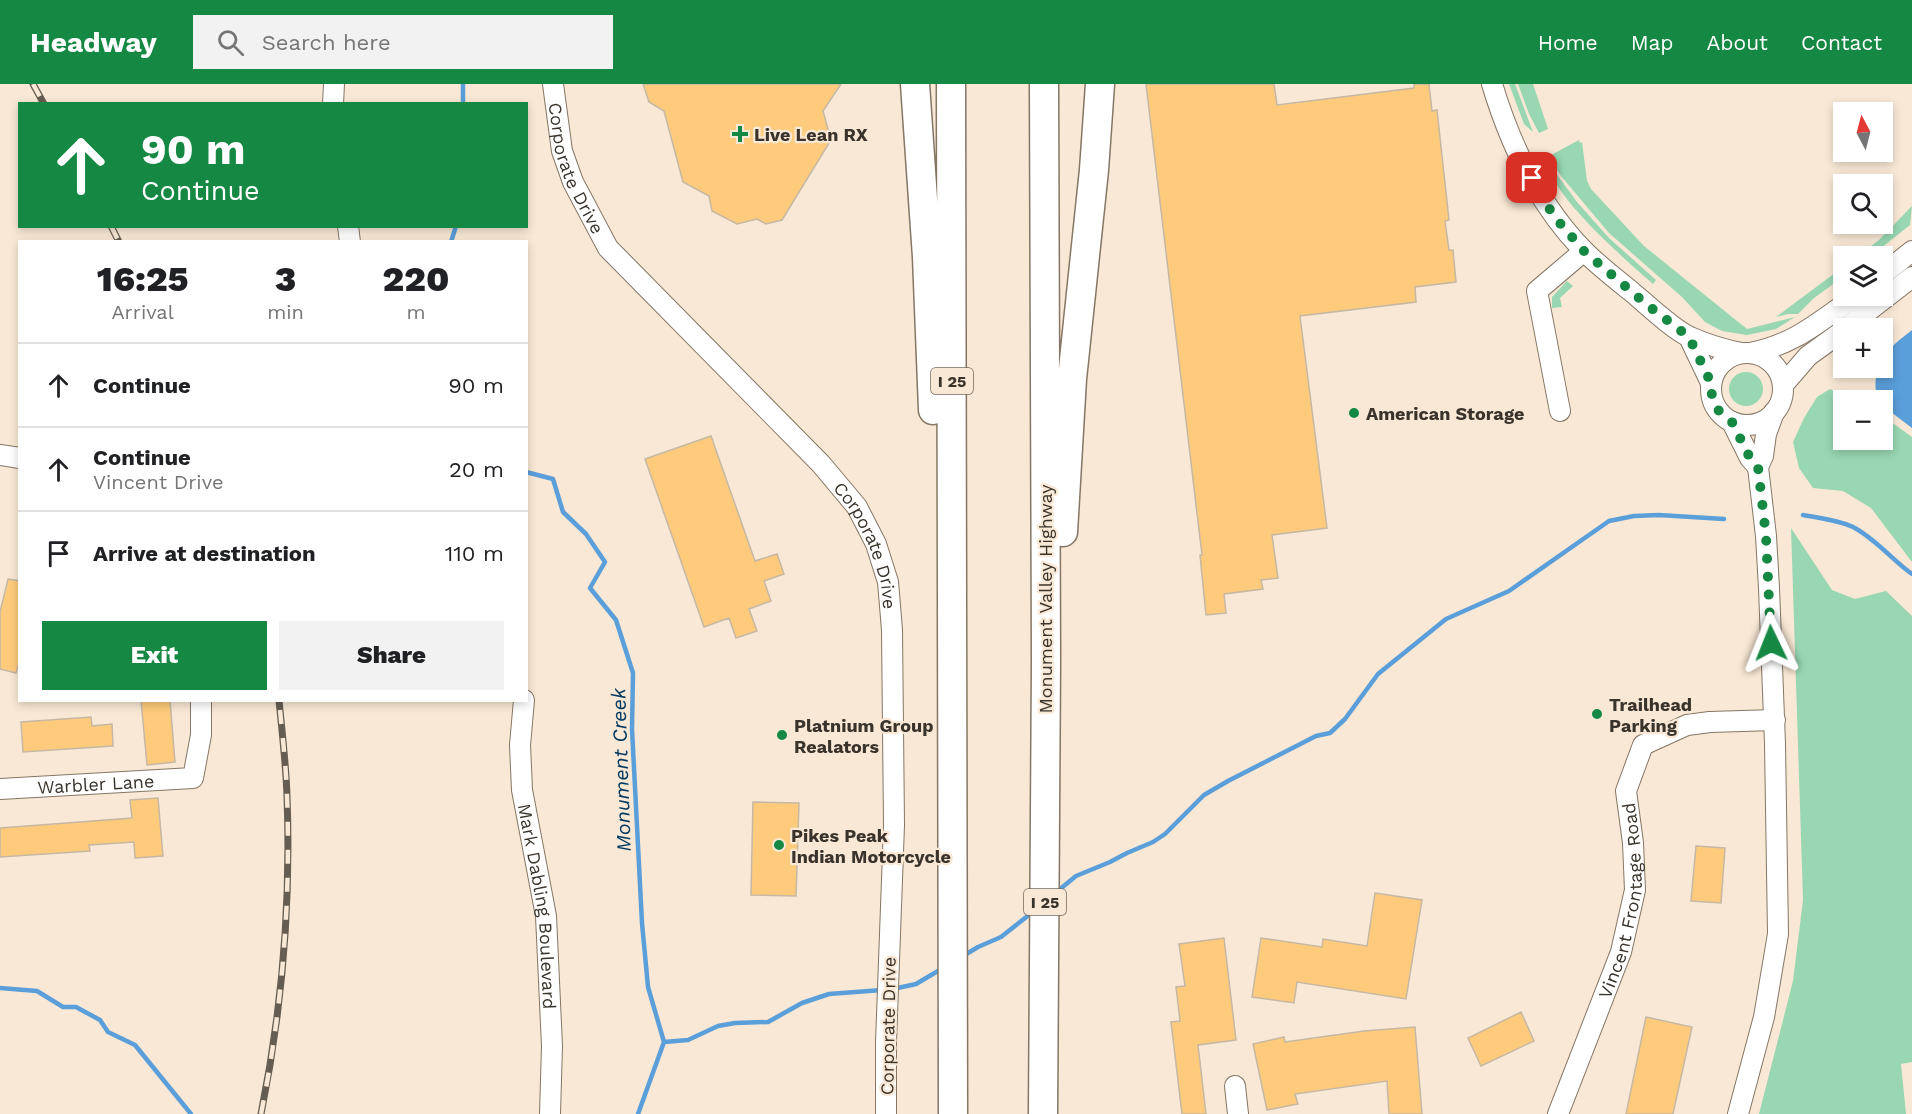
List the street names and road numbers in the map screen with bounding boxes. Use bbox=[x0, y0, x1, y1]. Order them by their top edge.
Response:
street label: Corporate Drive bbox=[545, 101, 609, 237]
road number: I 25 bbox=[931, 368, 973, 394]
street label: Corporate Drive bbox=[830, 477, 901, 610]
street label: Monument Valley Highway bbox=[1035, 484, 1056, 714]
street label: Warbler Lane bbox=[37, 770, 155, 797]
street label: Vincent Frontage Road bbox=[1594, 801, 1646, 1001]
street label: Mark Dabling Boulevard bbox=[514, 802, 561, 1010]
road number: I 25 bbox=[1024, 889, 1066, 915]
street label: Corporate Drive bbox=[876, 957, 900, 1095]

